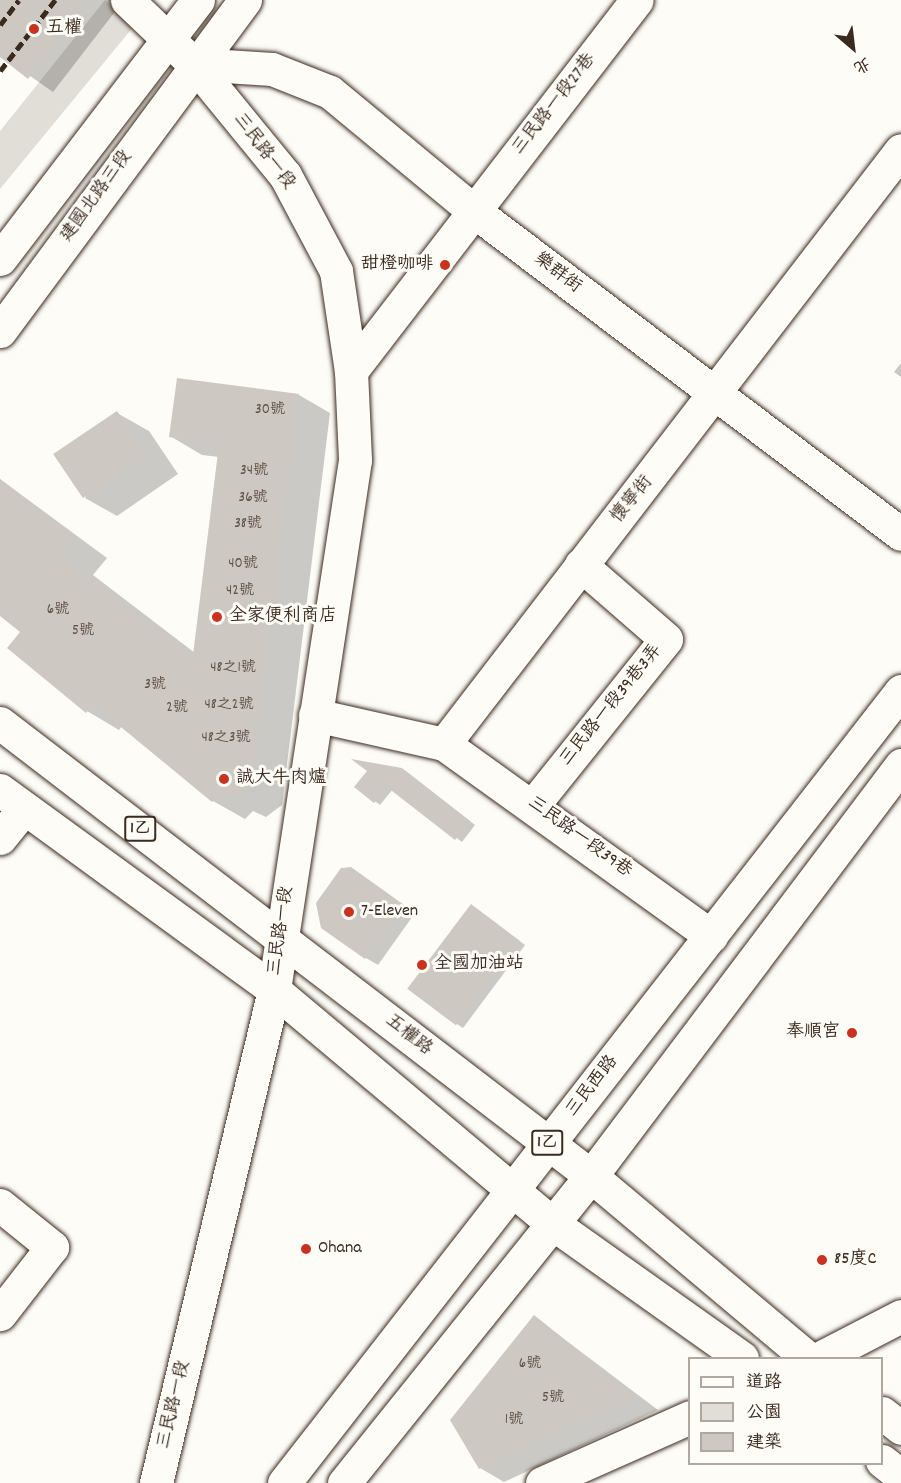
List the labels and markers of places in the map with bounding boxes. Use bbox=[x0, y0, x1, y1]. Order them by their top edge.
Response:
place label: 五權 bbox=[46, 18, 82, 40]
marker: 五權 bbox=[27, 22, 41, 36]
place label: 甜橙咖啡 bbox=[361, 254, 433, 276]
marker: 甜橙咖啡 bbox=[438, 258, 452, 272]
place label: 全家便利商店 bbox=[229, 606, 337, 628]
marker: 全家便利商店 bbox=[210, 610, 224, 624]
place label: 誠大牛肉爐 bbox=[236, 768, 326, 790]
marker: 誠大牛肉爐 bbox=[217, 772, 231, 786]
place label: 7-Eleven bbox=[361, 901, 418, 923]
marker: 7-Eleven bbox=[342, 905, 356, 919]
place label: 全國加油站 bbox=[434, 954, 524, 976]
marker: 全國加油站 bbox=[415, 958, 429, 972]
place label: 奉順宮 bbox=[786, 1022, 840, 1044]
marker: 奉順宮 bbox=[845, 1026, 859, 1040]
place label: Ohana bbox=[318, 1238, 362, 1260]
marker: Ohana bbox=[299, 1242, 313, 1256]
place label: 85度C bbox=[834, 1249, 876, 1271]
marker: 85度C bbox=[815, 1253, 829, 1267]

